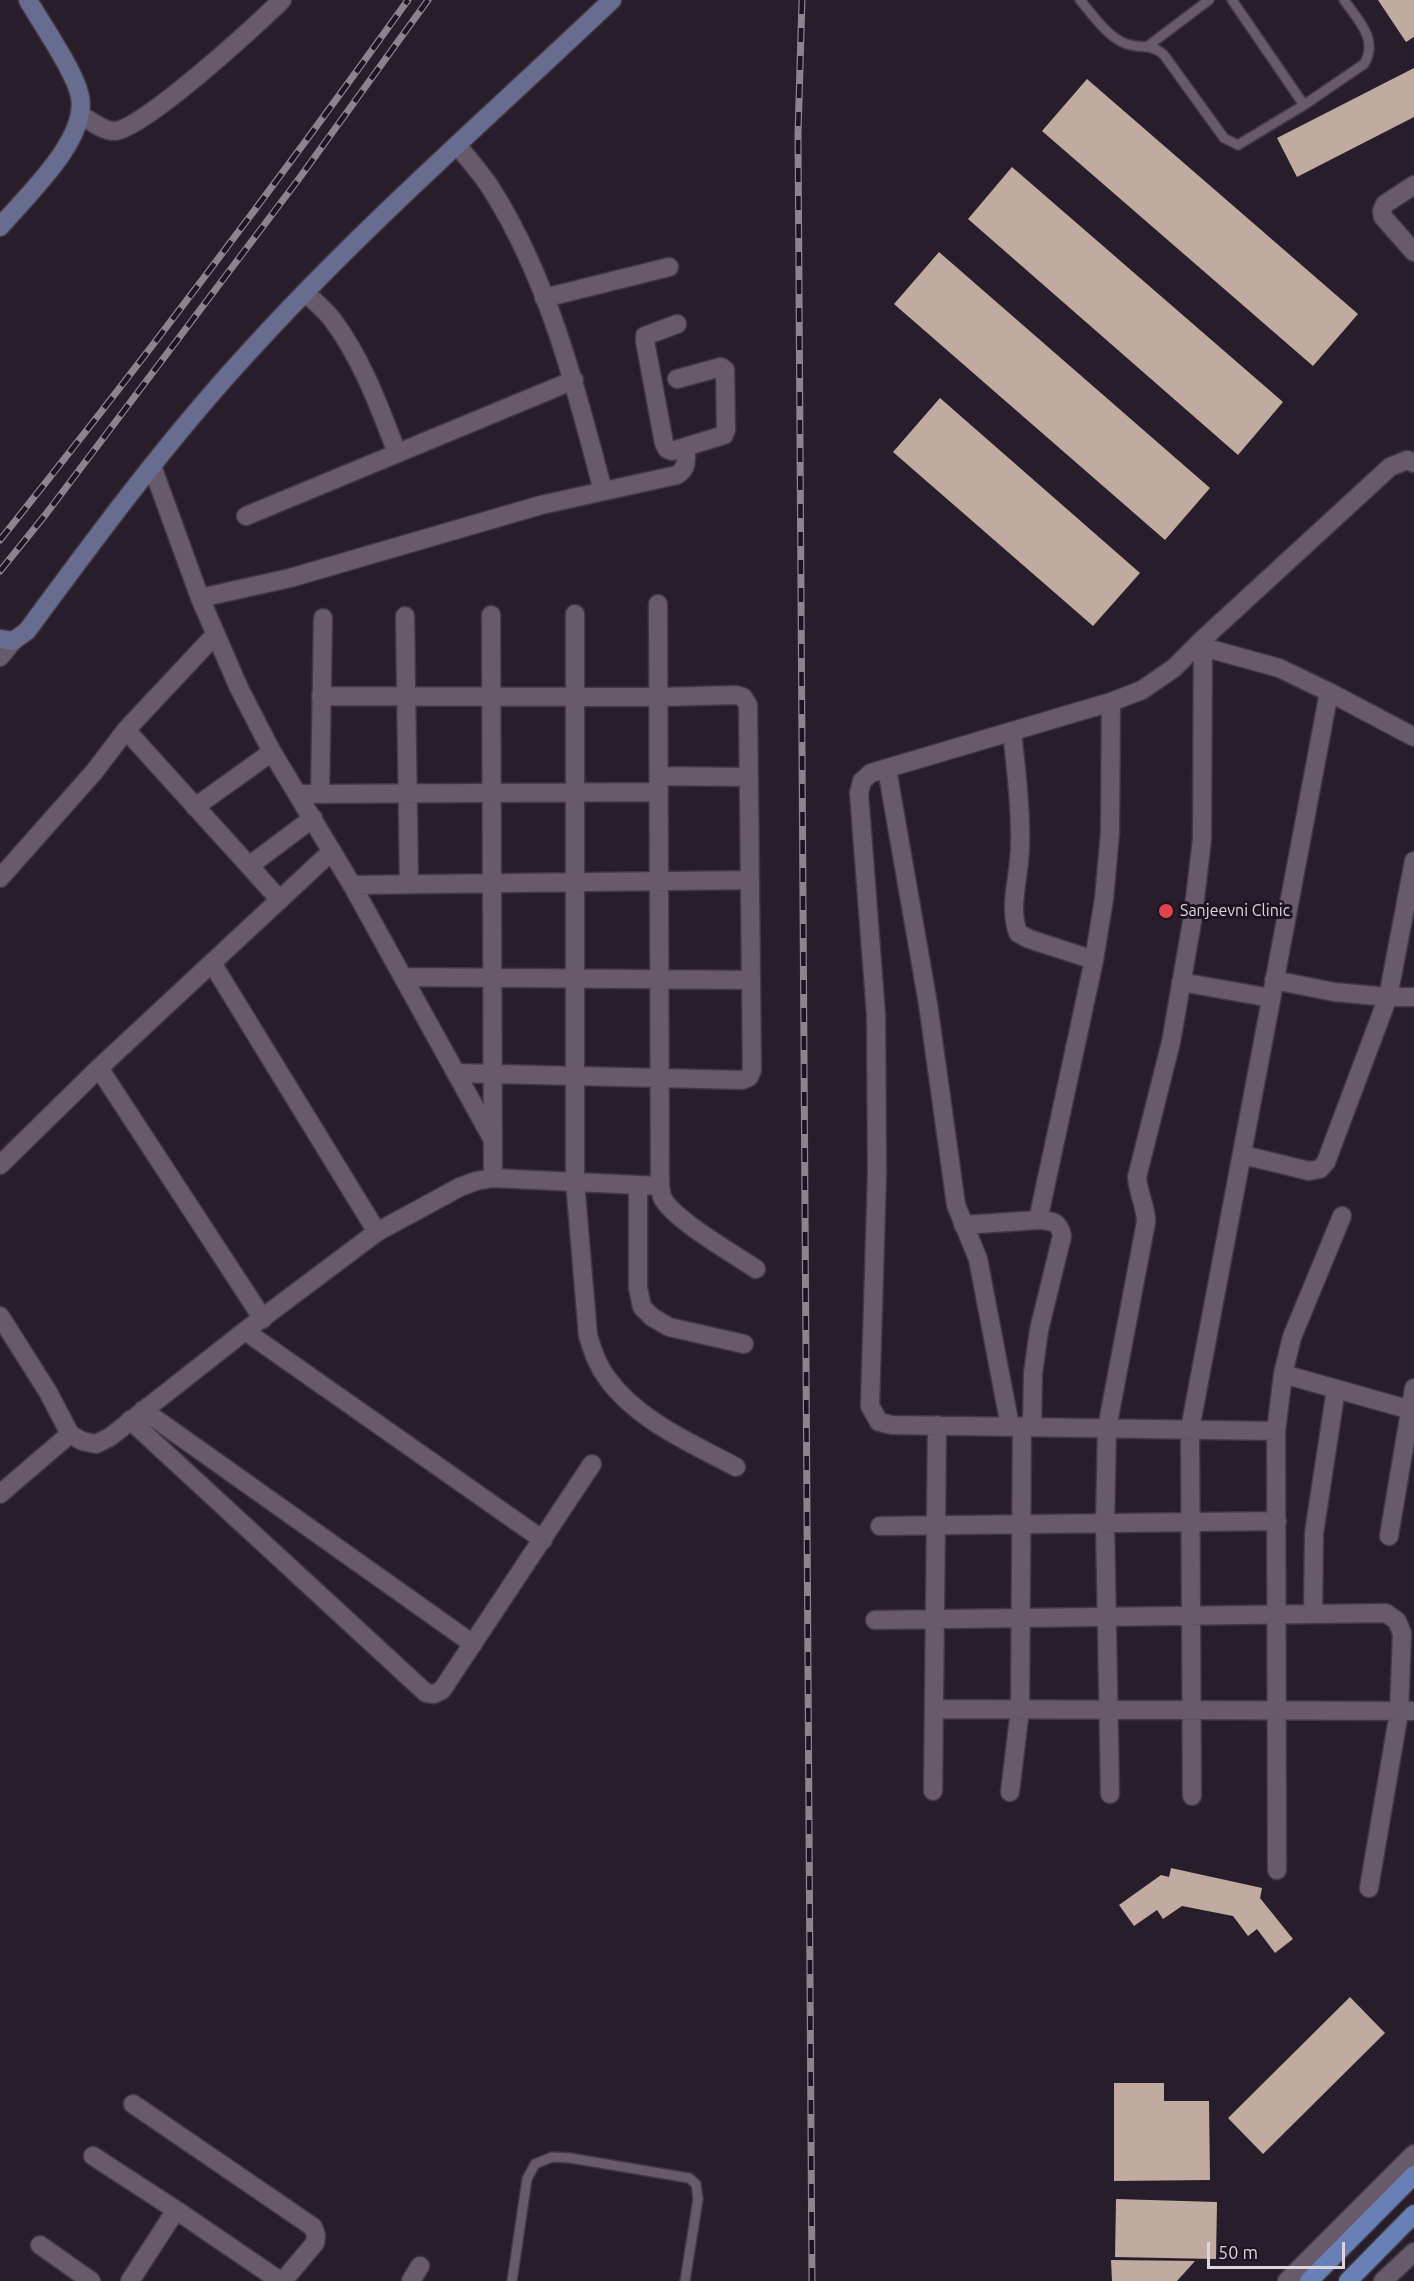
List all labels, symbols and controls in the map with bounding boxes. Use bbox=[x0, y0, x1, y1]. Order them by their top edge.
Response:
place label: Sanjeevni Clinic bbox=[1180, 901, 1290, 921]
marker: Sanjeevni Clinic bbox=[1157, 902, 1175, 920]
scale bar bbox=[1210, 2230, 1348, 2268]
text: 50 m bbox=[1218, 2242, 1258, 2262]

